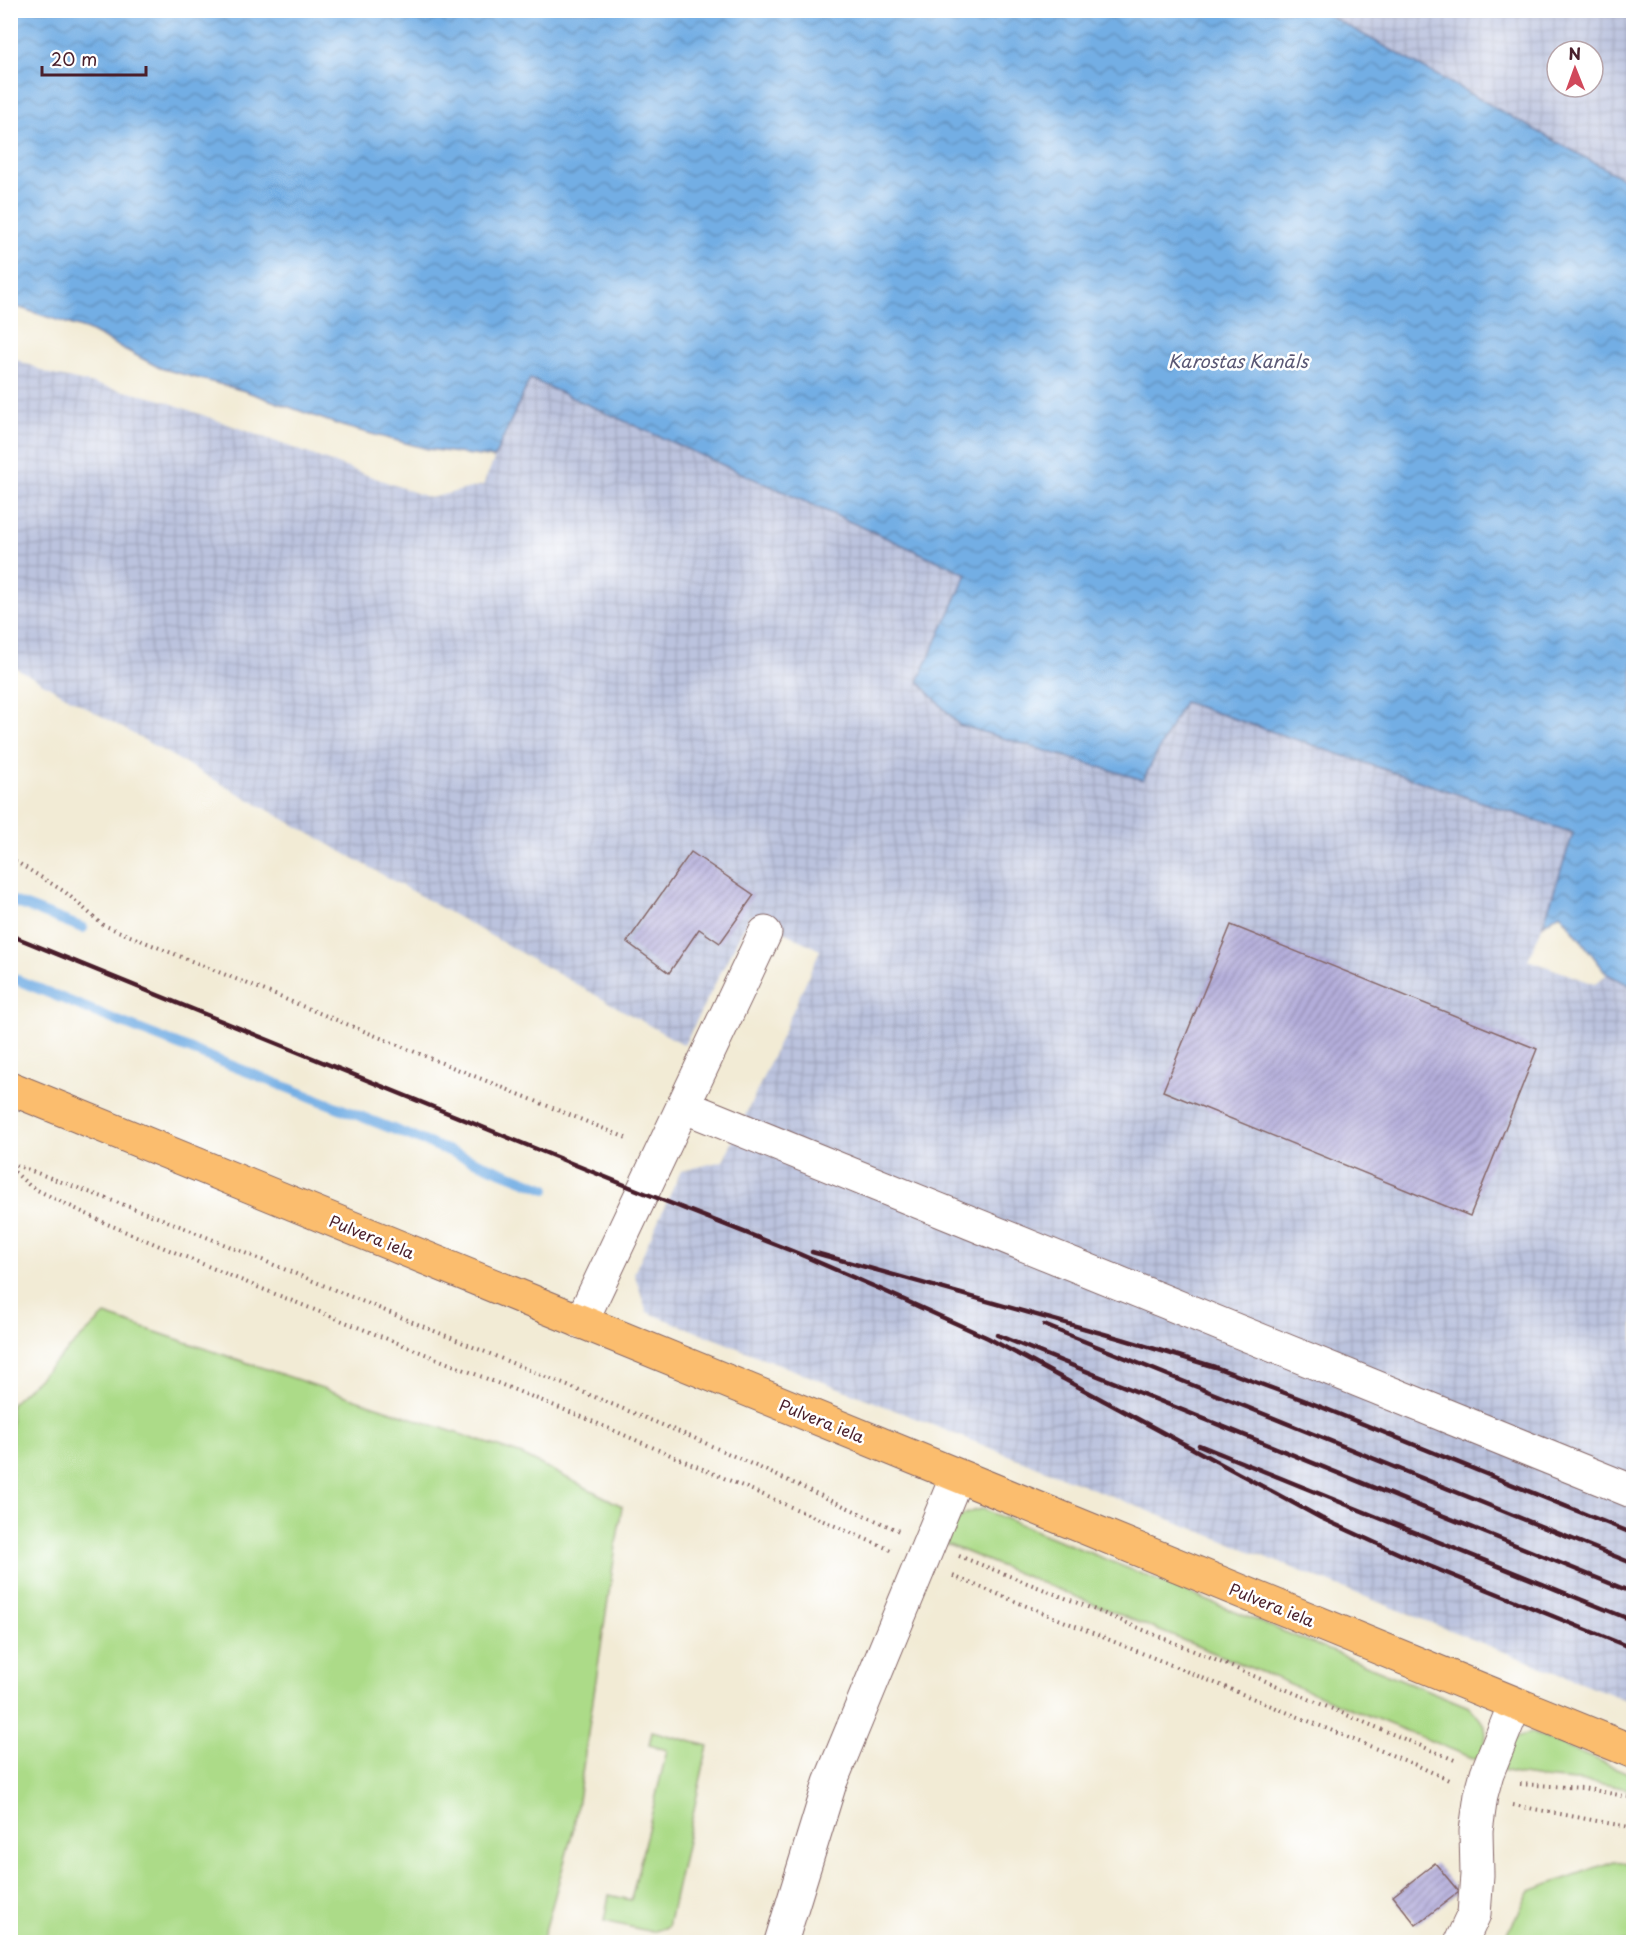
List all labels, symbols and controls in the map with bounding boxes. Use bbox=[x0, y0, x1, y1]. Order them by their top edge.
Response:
scale bar bbox=[42, 39, 146, 77]
north arrow bbox=[1545, 39, 1605, 99]
text: N bbox=[1568, 41, 1581, 65]
text: 20 m bbox=[51, 45, 97, 72]
water label: Karostas Kanāls bbox=[1168, 347, 1310, 374]
street label: Pulvera iela bbox=[326, 1208, 419, 1264]
street label: Pulvera iela bbox=[776, 1392, 869, 1448]
street label: Pulvera iela bbox=[1226, 1576, 1319, 1632]

